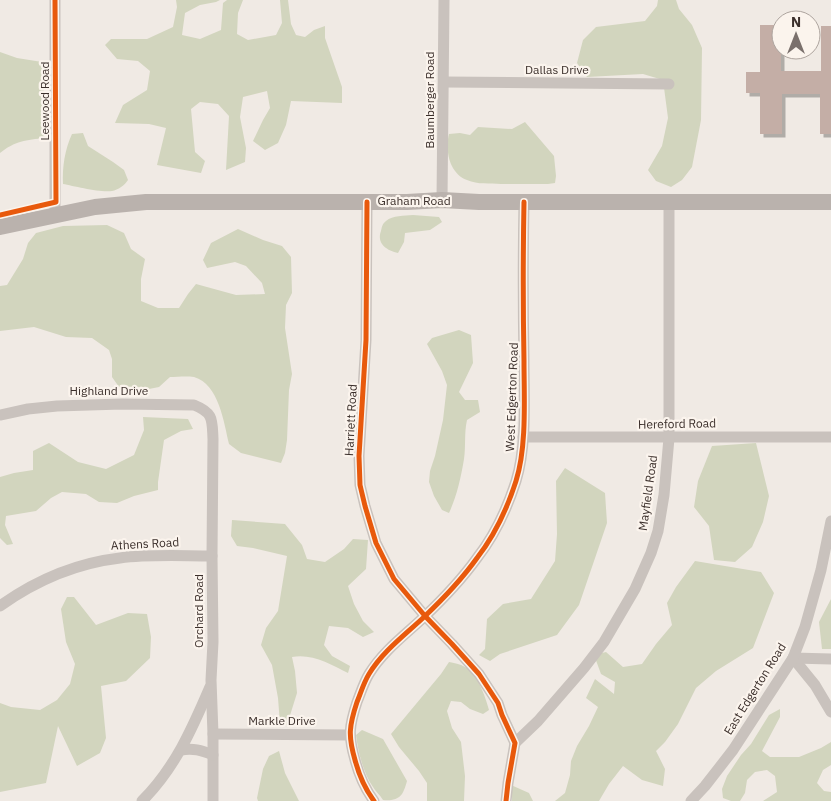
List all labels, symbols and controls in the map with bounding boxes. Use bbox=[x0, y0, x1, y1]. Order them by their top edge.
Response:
north arrow bbox=[771, 10, 821, 60]
text: N bbox=[791, 13, 801, 31]
street label: Baumberger Road bbox=[422, 52, 437, 148]
street label: Leewood Road bbox=[37, 62, 52, 141]
street label: Dallas Drive bbox=[525, 62, 589, 77]
street label: Graham Road bbox=[377, 193, 451, 208]
street label: West Edgerton Road bbox=[502, 342, 521, 452]
street label: Highland Drive bbox=[70, 383, 149, 398]
street label: Harriett Road bbox=[341, 384, 360, 456]
street label: Hereford Road bbox=[638, 415, 716, 432]
street label: Mayfield Road bbox=[635, 454, 660, 532]
street label: Athens Road bbox=[110, 534, 179, 553]
street label: Orchard Road bbox=[191, 574, 206, 648]
street label: East Edgerton Road bbox=[720, 640, 789, 737]
street label: Markle Drive bbox=[248, 713, 316, 728]

